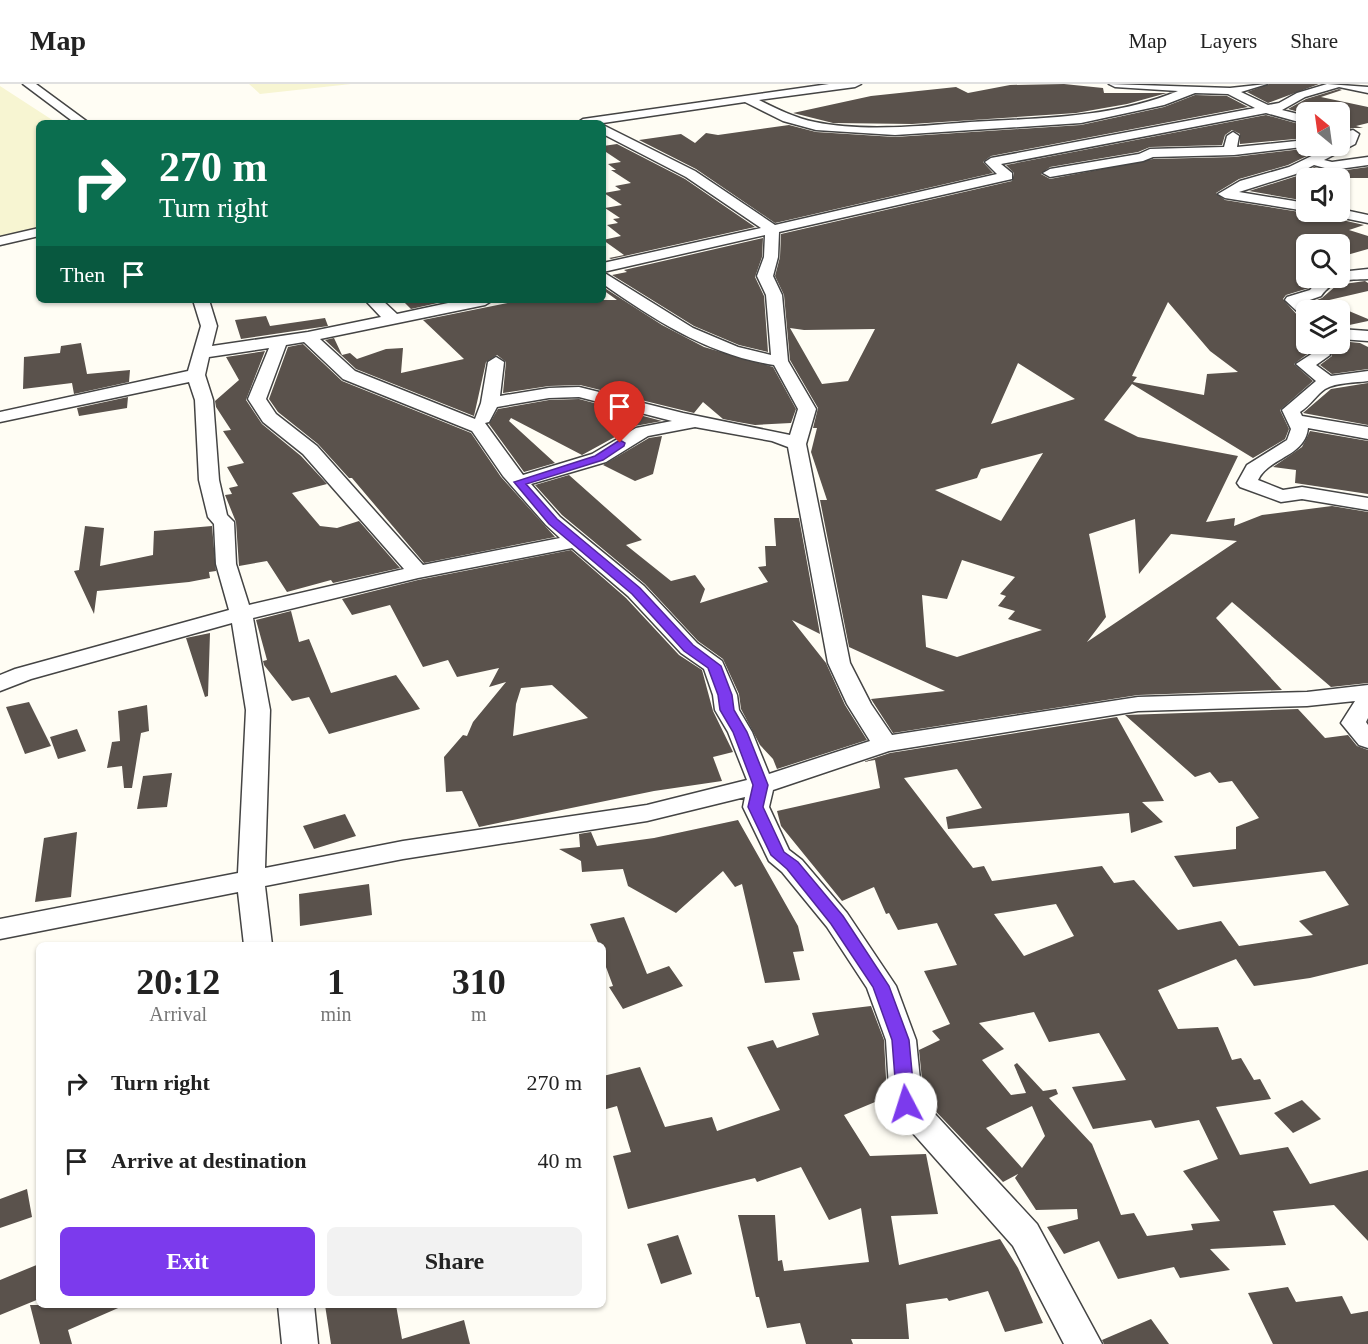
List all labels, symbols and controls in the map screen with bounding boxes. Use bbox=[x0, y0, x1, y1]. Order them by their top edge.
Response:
text: Map bbox=[30, 25, 86, 56]
text: Map bbox=[1129, 29, 1167, 53]
text: Layers bbox=[1200, 29, 1257, 53]
text: Share bbox=[1290, 29, 1338, 53]
north arrow bbox=[1296, 102, 1350, 156]
map controls bbox=[1296, 102, 1350, 354]
icon: right bbox=[60, 144, 138, 222]
text: 270 m bbox=[159, 144, 268, 190]
button: sound bbox=[1296, 168, 1350, 222]
text: Turn right bbox=[159, 193, 268, 223]
button: search bbox=[1296, 234, 1350, 288]
icon: arrive bbox=[117, 258, 150, 291]
text: Then bbox=[60, 262, 105, 287]
button: layers bbox=[1296, 300, 1350, 354]
pin bbox=[594, 381, 645, 443]
icon: arrive bbox=[603, 390, 636, 423]
text: 20:12 bbox=[136, 962, 220, 1002]
text: 1 bbox=[327, 962, 345, 1002]
text: 310 bbox=[452, 962, 506, 1002]
text: Arrival bbox=[149, 1003, 207, 1025]
text: min bbox=[320, 1003, 352, 1025]
text: m bbox=[471, 1003, 487, 1025]
icon: right bbox=[60, 1067, 93, 1100]
text: Turn right bbox=[111, 1070, 210, 1095]
text: 270 m bbox=[526, 1070, 582, 1095]
position arrow bbox=[874, 1072, 938, 1136]
icon: arrive bbox=[60, 1145, 93, 1178]
text: Arrive at destination bbox=[111, 1148, 307, 1173]
text: 40 m bbox=[537, 1148, 582, 1173]
button: Exit bbox=[60, 1227, 315, 1296]
button: Share bbox=[327, 1227, 582, 1296]

